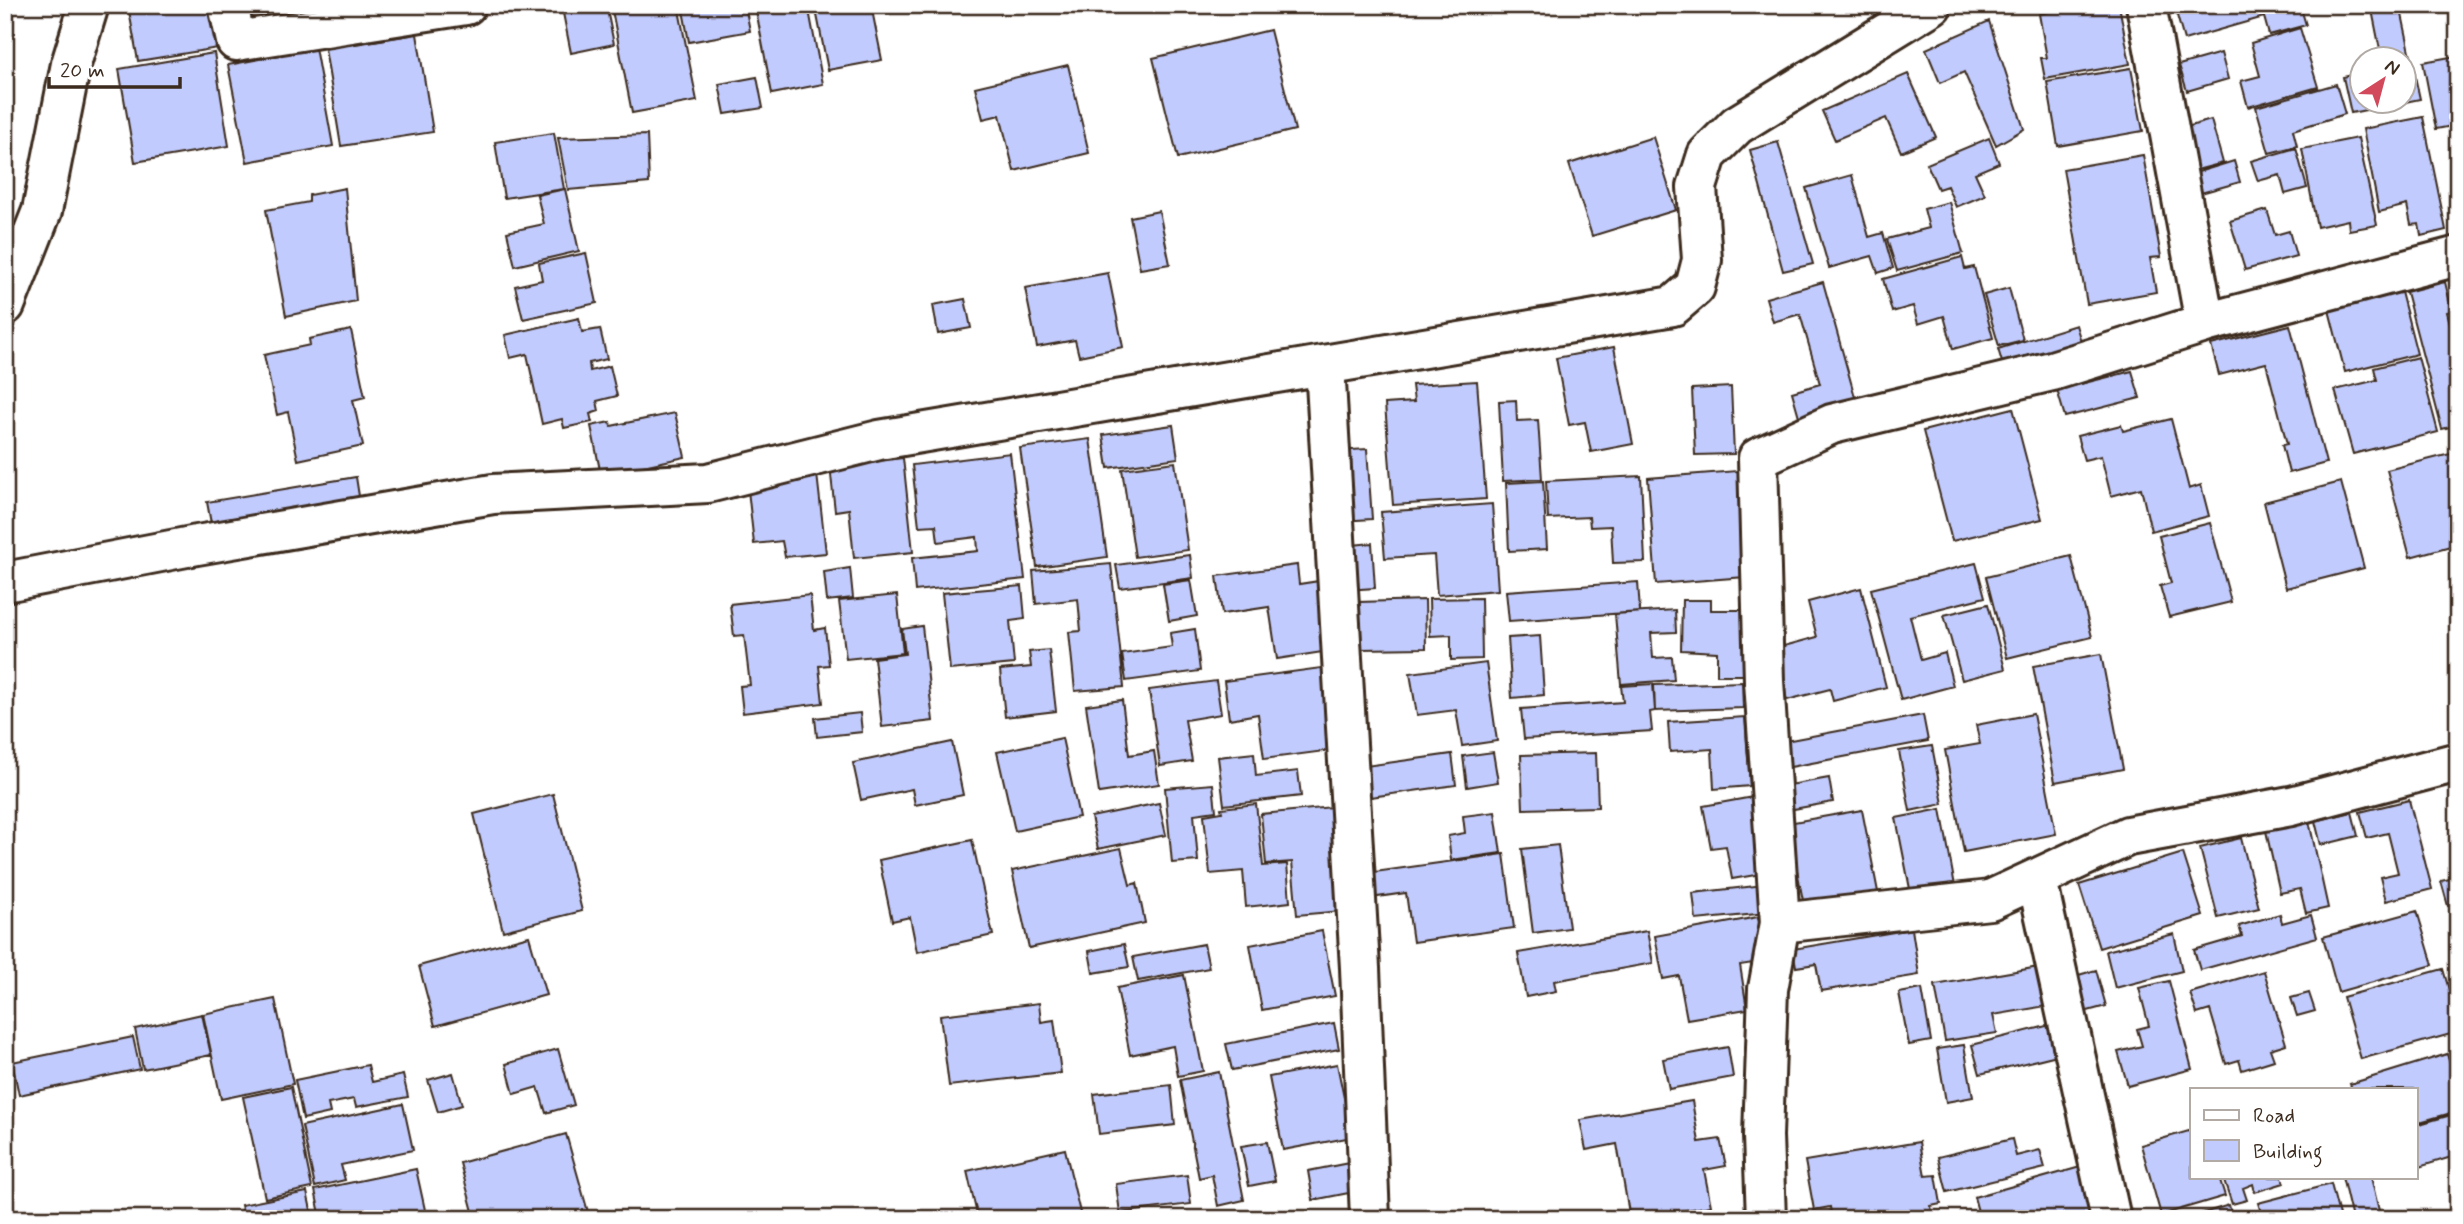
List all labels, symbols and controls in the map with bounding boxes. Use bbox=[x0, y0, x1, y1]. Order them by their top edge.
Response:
scale bar bbox=[49, 46, 180, 90]
north arrow bbox=[2348, 46, 2418, 116]
text: N bbox=[2380, 54, 2405, 81]
text: 20 m bbox=[60, 57, 105, 85]
legend bbox=[2190, 1088, 2418, 1178]
text: Road bbox=[2253, 1102, 2295, 1130]
text: Building bbox=[2253, 1138, 2323, 1168]

